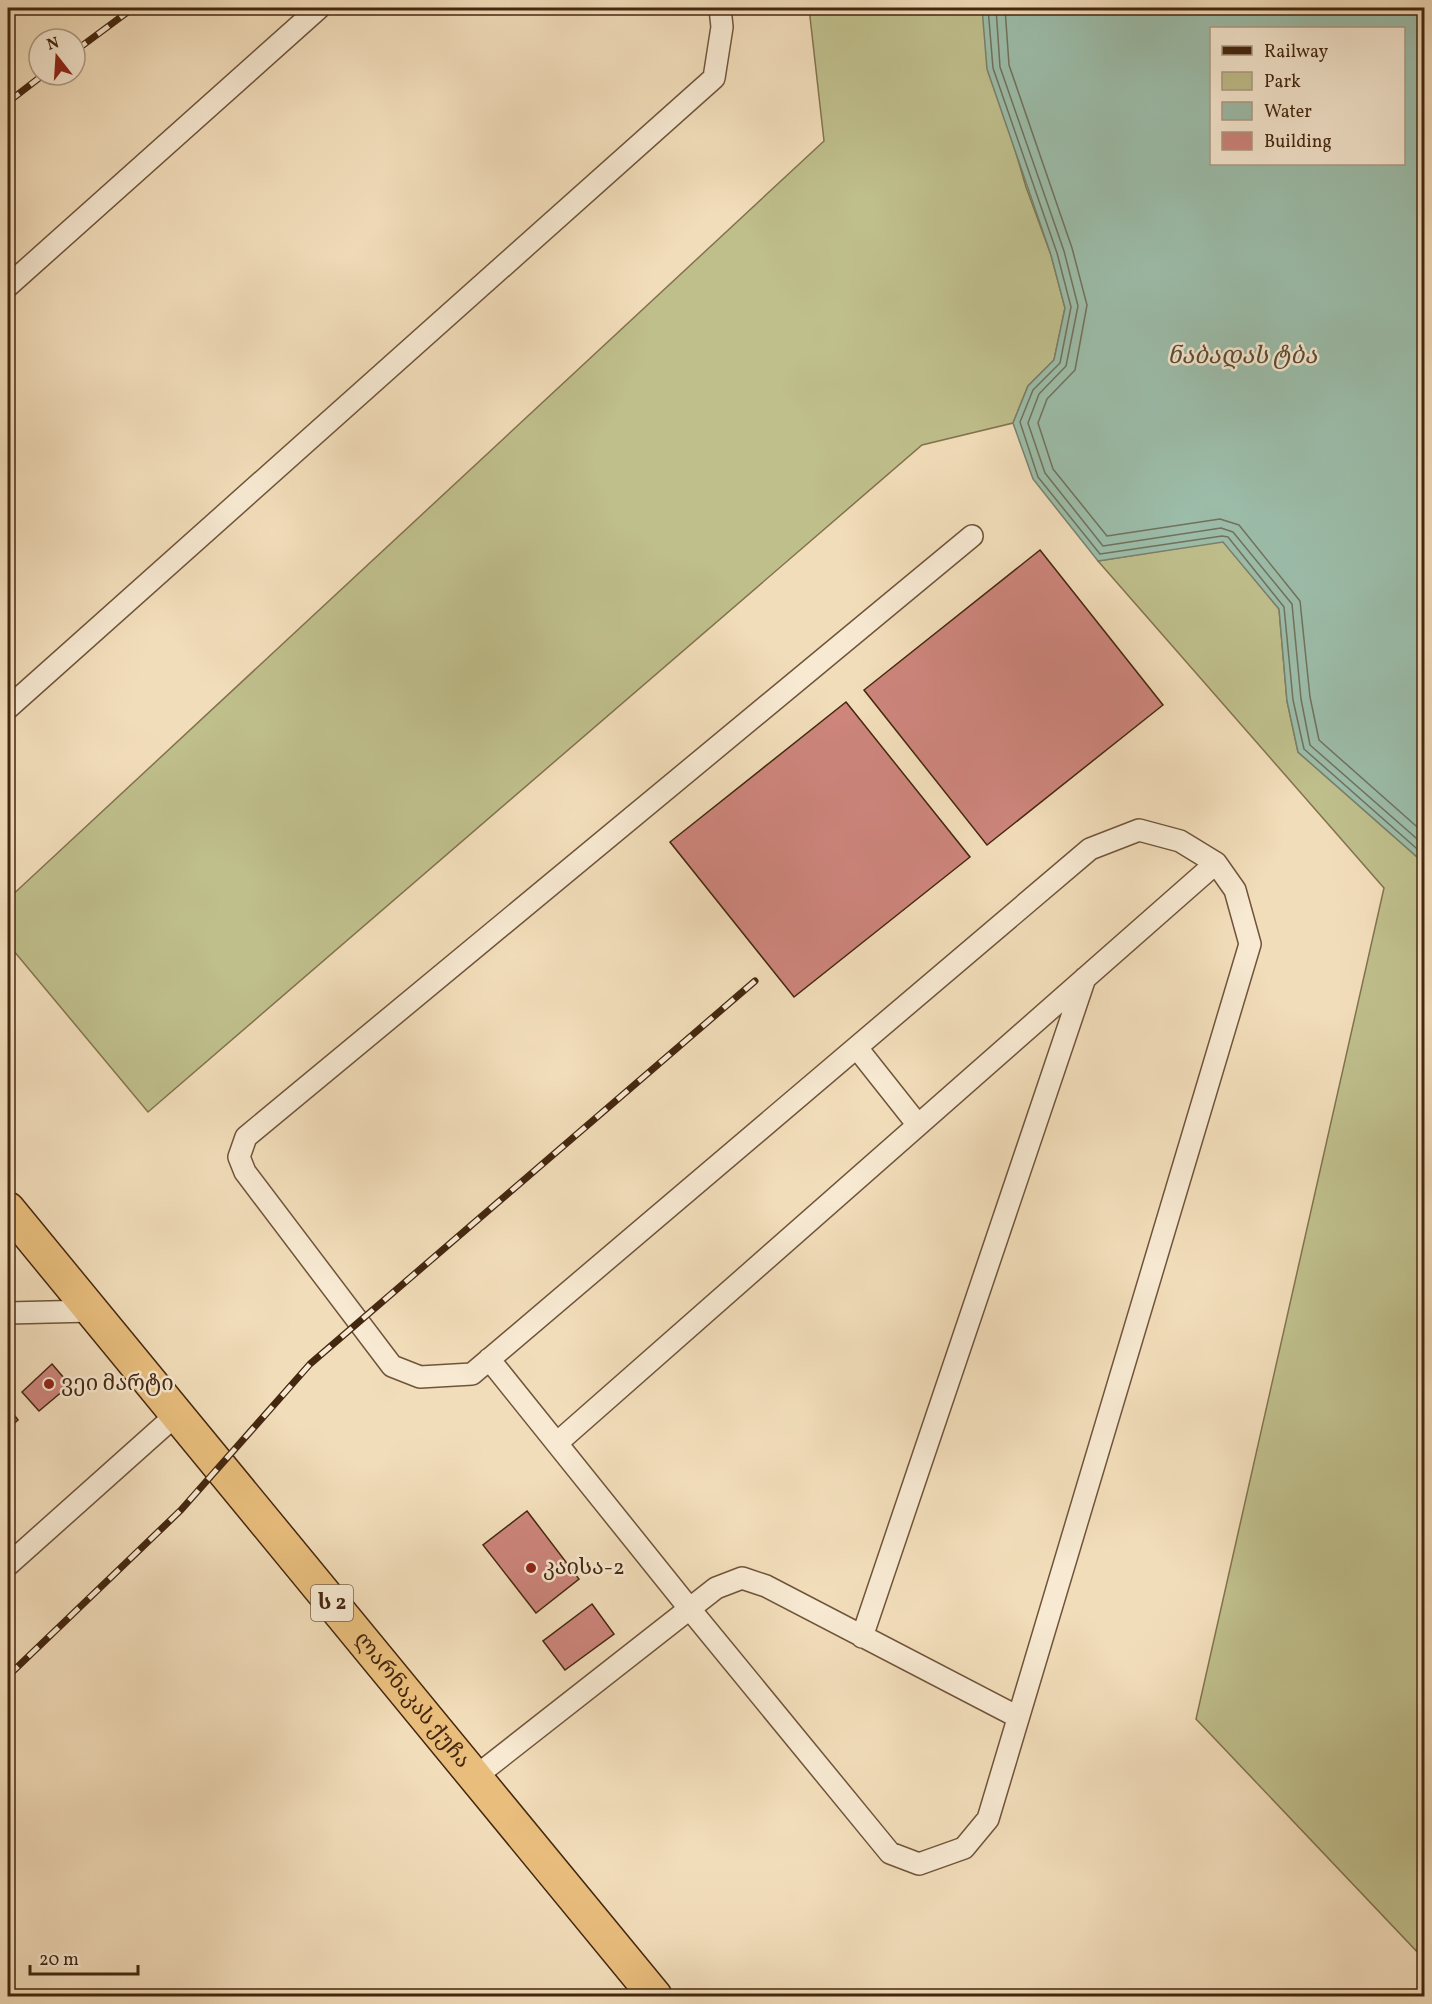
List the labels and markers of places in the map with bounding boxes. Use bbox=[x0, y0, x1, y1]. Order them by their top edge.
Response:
place label: ვეი მარტი bbox=[61, 1369, 174, 1400]
marker: ვეი მარტი bbox=[42, 1377, 56, 1391]
place label: კაისა-2 bbox=[543, 1553, 625, 1584]
marker: კაისა-2 bbox=[524, 1561, 538, 1575]

